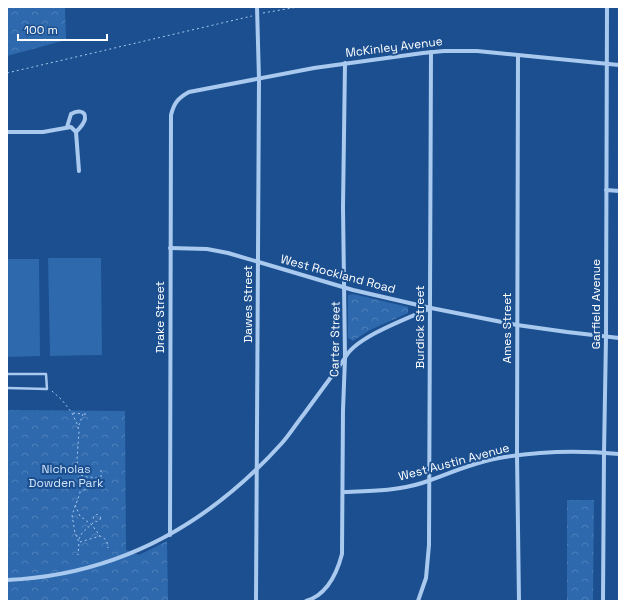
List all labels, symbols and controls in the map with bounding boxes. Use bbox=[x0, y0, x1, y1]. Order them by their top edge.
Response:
scale bar bbox=[18, 16, 107, 42]
text: 100 m bbox=[24, 22, 58, 38]
street label: McKinley Avenue bbox=[344, 33, 444, 61]
street label: West Rockland Road bbox=[279, 251, 397, 297]
street label: Garfield Avenue bbox=[588, 259, 604, 349]
street label: Dawes Street bbox=[240, 265, 256, 343]
street label: Drake Street bbox=[152, 281, 168, 353]
street label: Burdick Street bbox=[412, 285, 428, 369]
street label: Ames Street bbox=[499, 292, 515, 364]
street label: Carter Street bbox=[326, 301, 344, 377]
street label: West Austin Avenue bbox=[397, 439, 511, 485]
park label: Nicholas Dowden Park bbox=[29, 461, 104, 491]

